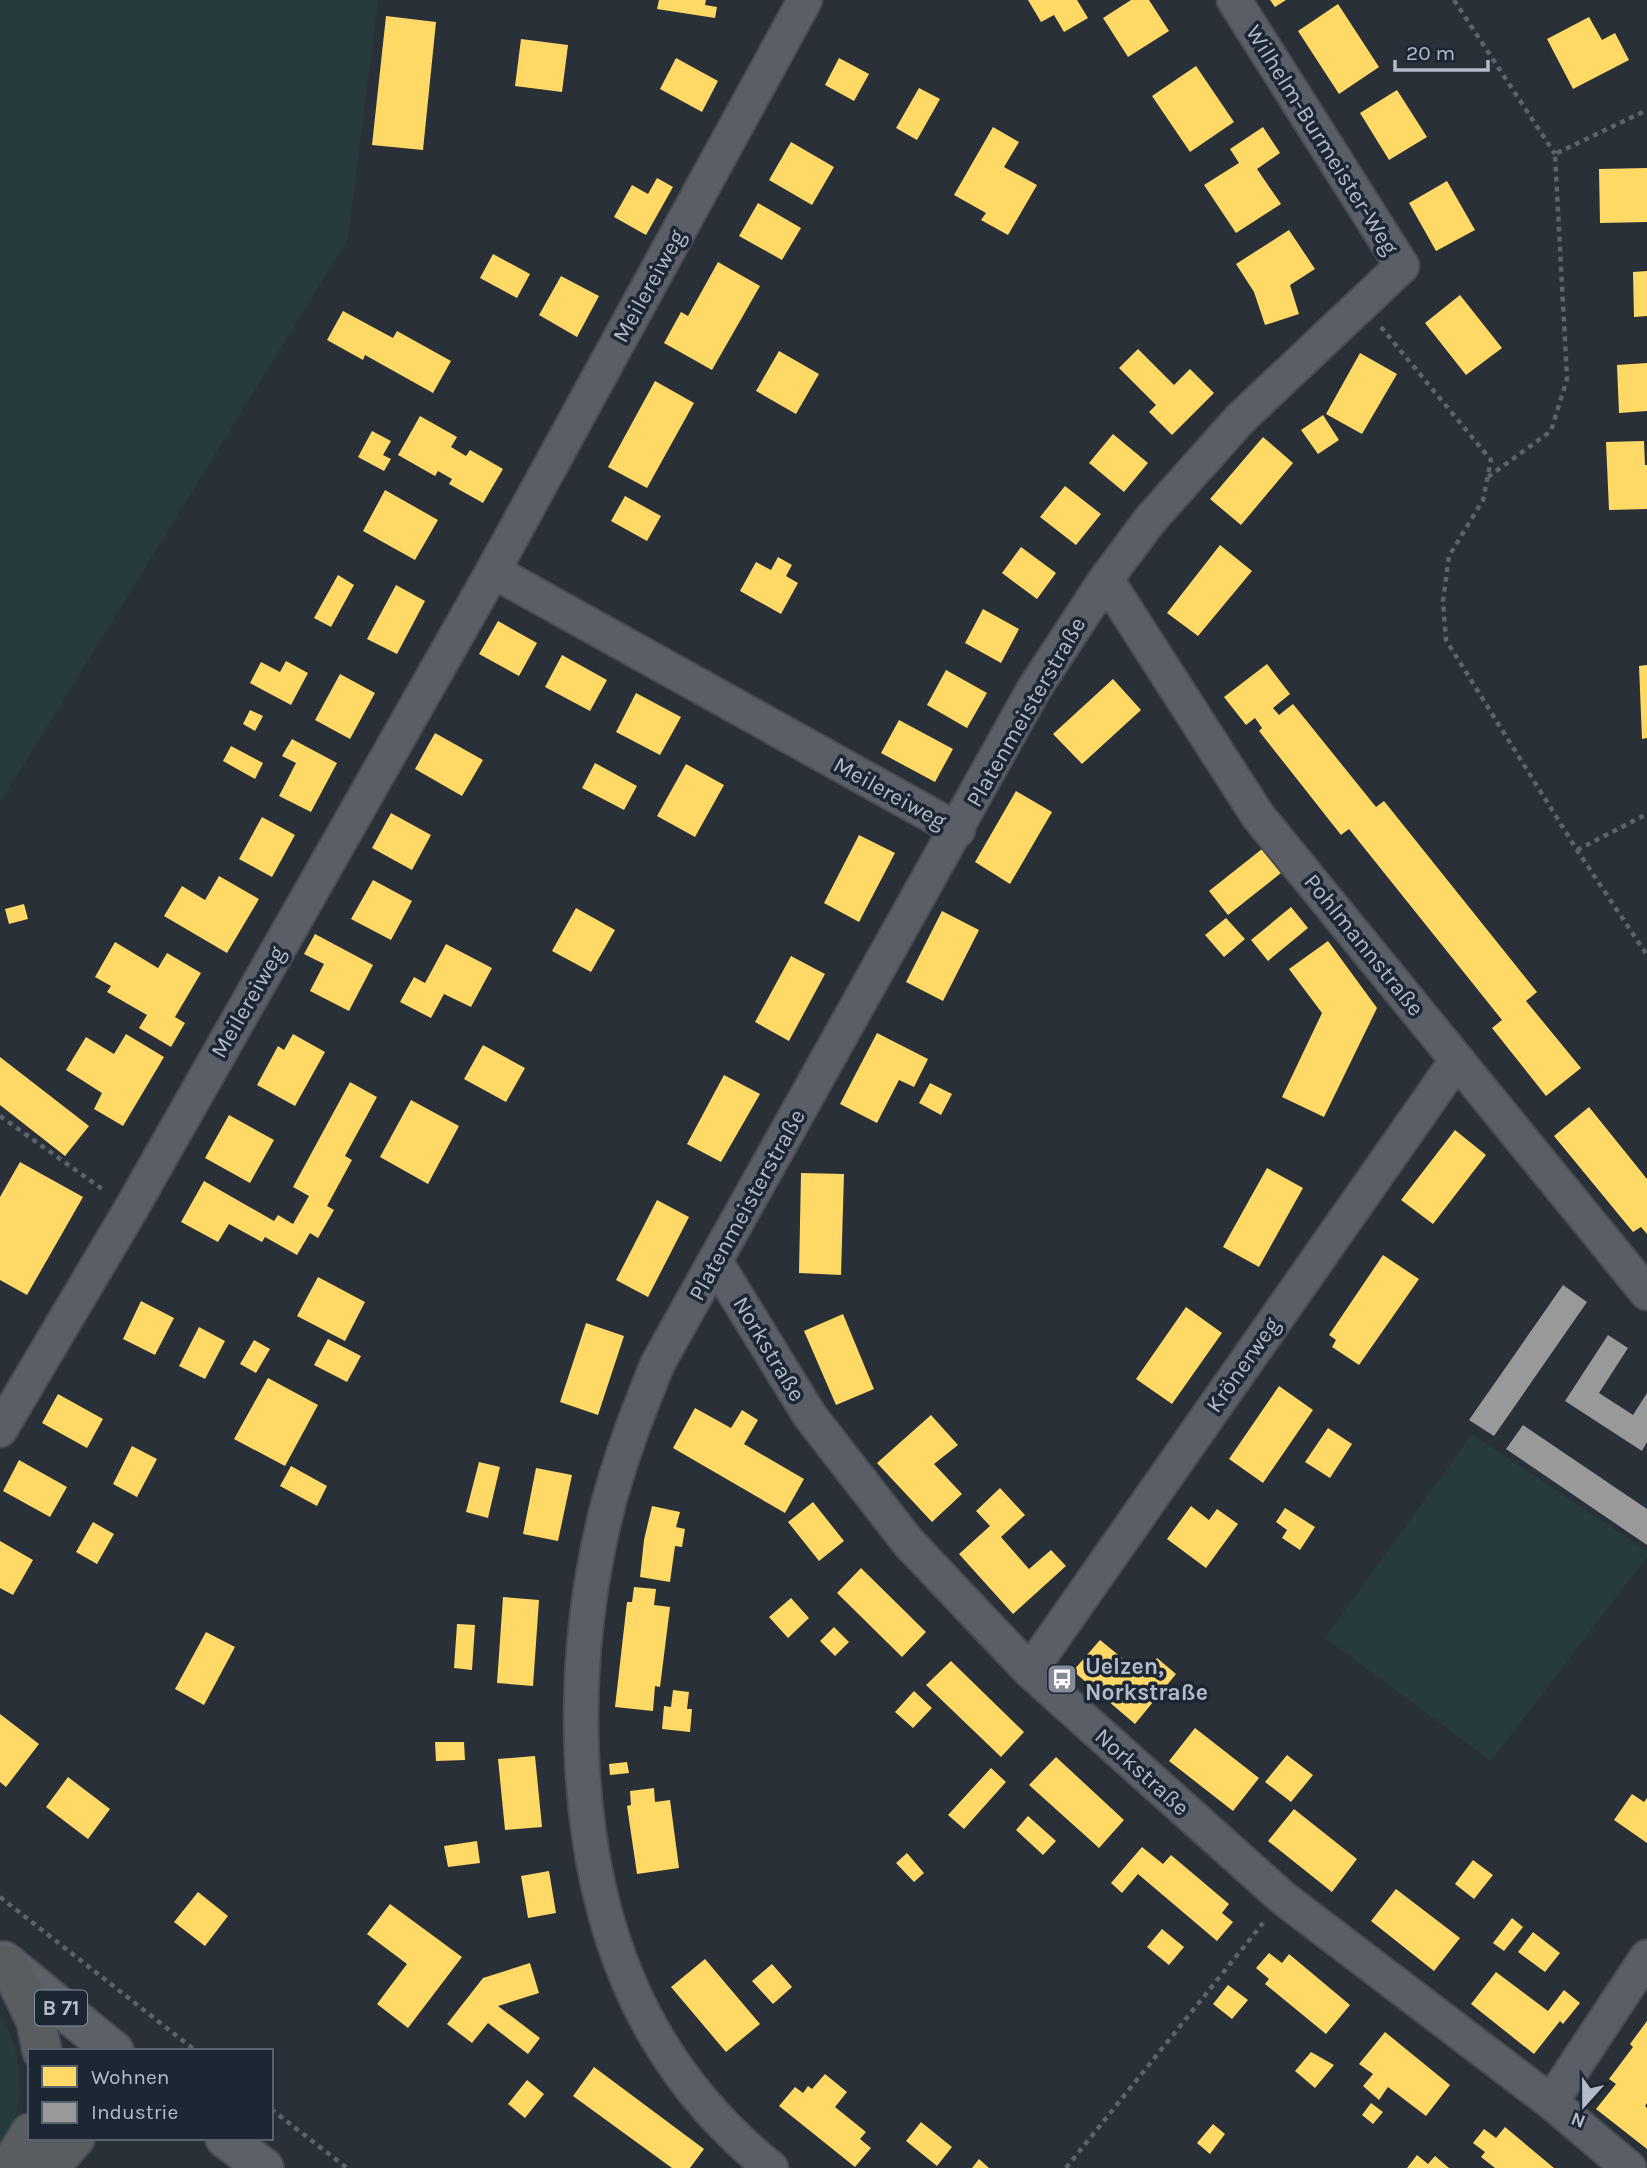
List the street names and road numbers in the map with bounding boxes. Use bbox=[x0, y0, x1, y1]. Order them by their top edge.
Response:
street label: Wilhelm-Burmeister-Weg bbox=[1240, 20, 1404, 260]
street label: Meilereiweg bbox=[607, 225, 691, 347]
street label: Platenmeisterstraße bbox=[961, 612, 1091, 812]
street label: Meilereiweg bbox=[829, 751, 951, 835]
street label: Pohlmannstraße bbox=[1298, 868, 1430, 1022]
street label: Meilereiweg bbox=[205, 941, 291, 1063]
street label: Platenmeisterstraße bbox=[683, 1105, 811, 1305]
street label: Norkstraße bbox=[727, 1292, 811, 1406]
street label: Krönerweg bbox=[1200, 1312, 1286, 1418]
street label: Norkstraße bbox=[1089, 1723, 1195, 1821]
road number: B 71 bbox=[35, 1990, 87, 2025]

